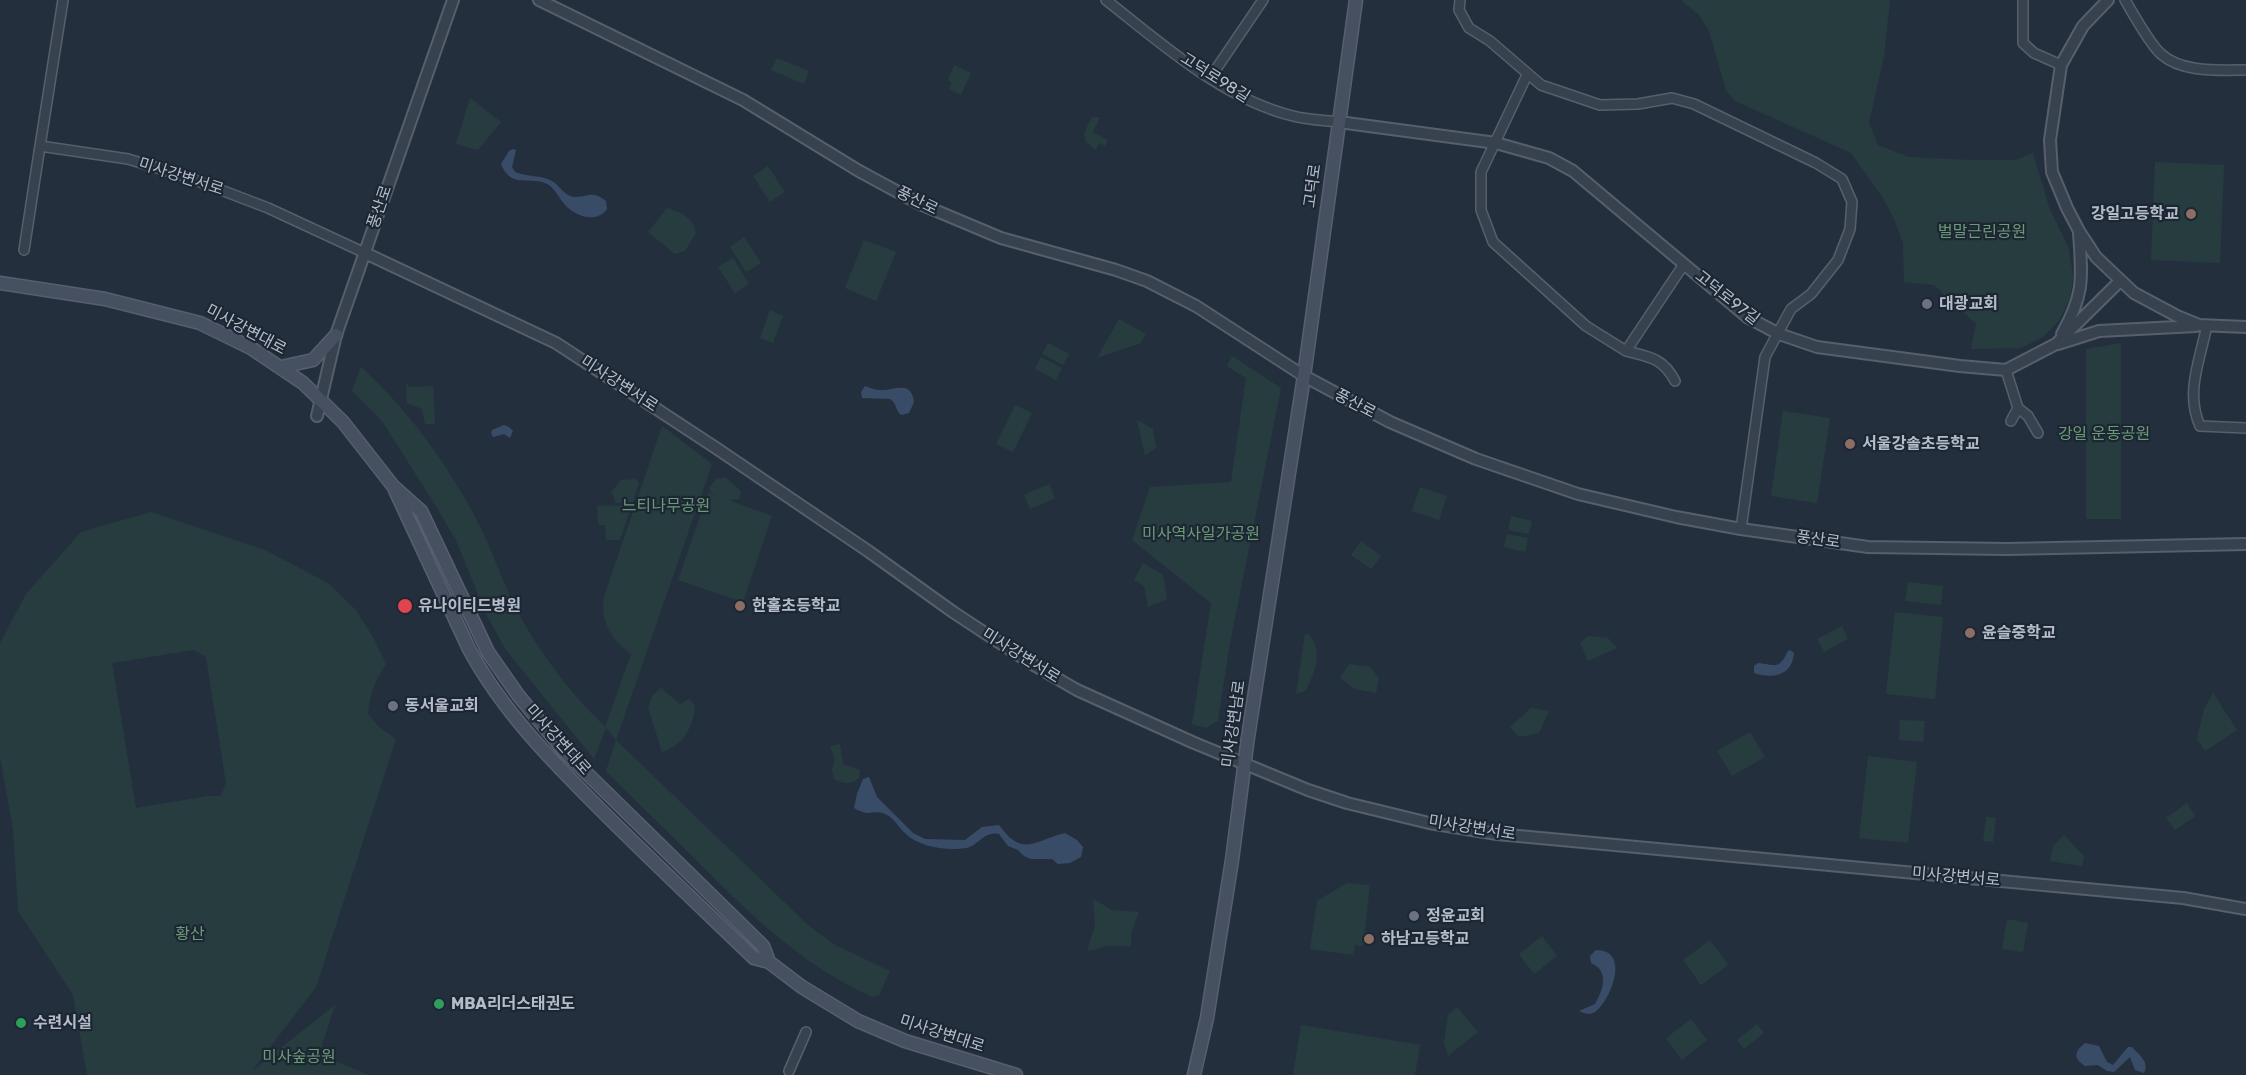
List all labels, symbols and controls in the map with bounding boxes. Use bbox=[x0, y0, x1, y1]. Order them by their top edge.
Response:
street label: 고덕로98길 bbox=[1177, 49, 1253, 107]
street label: 미사강변서로 bbox=[136, 154, 226, 200]
street label: 고덕로 bbox=[1300, 163, 1326, 209]
street label: 풍산로 bbox=[364, 183, 396, 231]
street label: 풍산로 bbox=[893, 183, 941, 219]
place label: 강일고등학교 bbox=[2091, 204, 2179, 224]
marker: 강일고등학교 bbox=[2184, 207, 2198, 221]
park label: 벌말근린공원 bbox=[1938, 222, 2026, 242]
street label: 고덕로97길 bbox=[1691, 267, 1763, 329]
place label: 대광교회 bbox=[1939, 294, 1998, 314]
marker: 대광교회 bbox=[1920, 297, 1934, 311]
street label: 미사강변대로 bbox=[203, 301, 289, 359]
street label: 미사강변서로 bbox=[577, 352, 661, 416]
street label: 풍산로 bbox=[1331, 385, 1379, 423]
park label: 강일 운동공원 bbox=[2058, 424, 2150, 444]
place label: 서울강솔초등학교 bbox=[1862, 434, 1980, 454]
marker: 서울강솔초등학교 bbox=[1843, 437, 1857, 451]
park label: 느티나무공원 bbox=[622, 496, 710, 516]
park label: 미사역사일가공원 bbox=[1142, 524, 1260, 544]
street label: 풍산로 bbox=[1795, 527, 1841, 553]
place label: 유나이티드병원 bbox=[418, 596, 521, 616]
place label: 한홀초등학교 bbox=[752, 596, 840, 616]
marker: 유나이티드병원 bbox=[396, 597, 414, 615]
marker: 한홀초등학교 bbox=[733, 599, 747, 613]
place label: 윤슬중학교 bbox=[1982, 623, 2056, 643]
street label: 미사강변서로 bbox=[978, 624, 1064, 688]
marker: 윤슬중학교 bbox=[1963, 626, 1977, 640]
street label: 미사강변남로 bbox=[1218, 679, 1250, 769]
place label: 동서울교회 bbox=[405, 696, 479, 716]
marker: 동서울교회 bbox=[386, 699, 400, 713]
street label: 미사강변대로 bbox=[521, 701, 595, 779]
street label: 미사강변서로 bbox=[1427, 812, 1517, 844]
street label: 미사강변서로 bbox=[1911, 864, 2001, 890]
place label: 정윤교회 bbox=[1426, 906, 1485, 926]
marker: 정윤교회 bbox=[1407, 909, 1421, 923]
park label: 황산 bbox=[175, 924, 205, 944]
place label: 하남고등학교 bbox=[1381, 929, 1469, 949]
marker: 하남고등학교 bbox=[1362, 932, 1376, 946]
place label: MBA리더스태권도 bbox=[451, 994, 575, 1014]
marker: MBA리더스태권도 bbox=[432, 997, 446, 1011]
street label: 미사강변대로 bbox=[897, 1011, 987, 1057]
place label: 수련시설 bbox=[33, 1013, 92, 1033]
marker: 수련시설 bbox=[14, 1016, 28, 1030]
park label: 미사숲공원 bbox=[262, 1047, 336, 1067]

